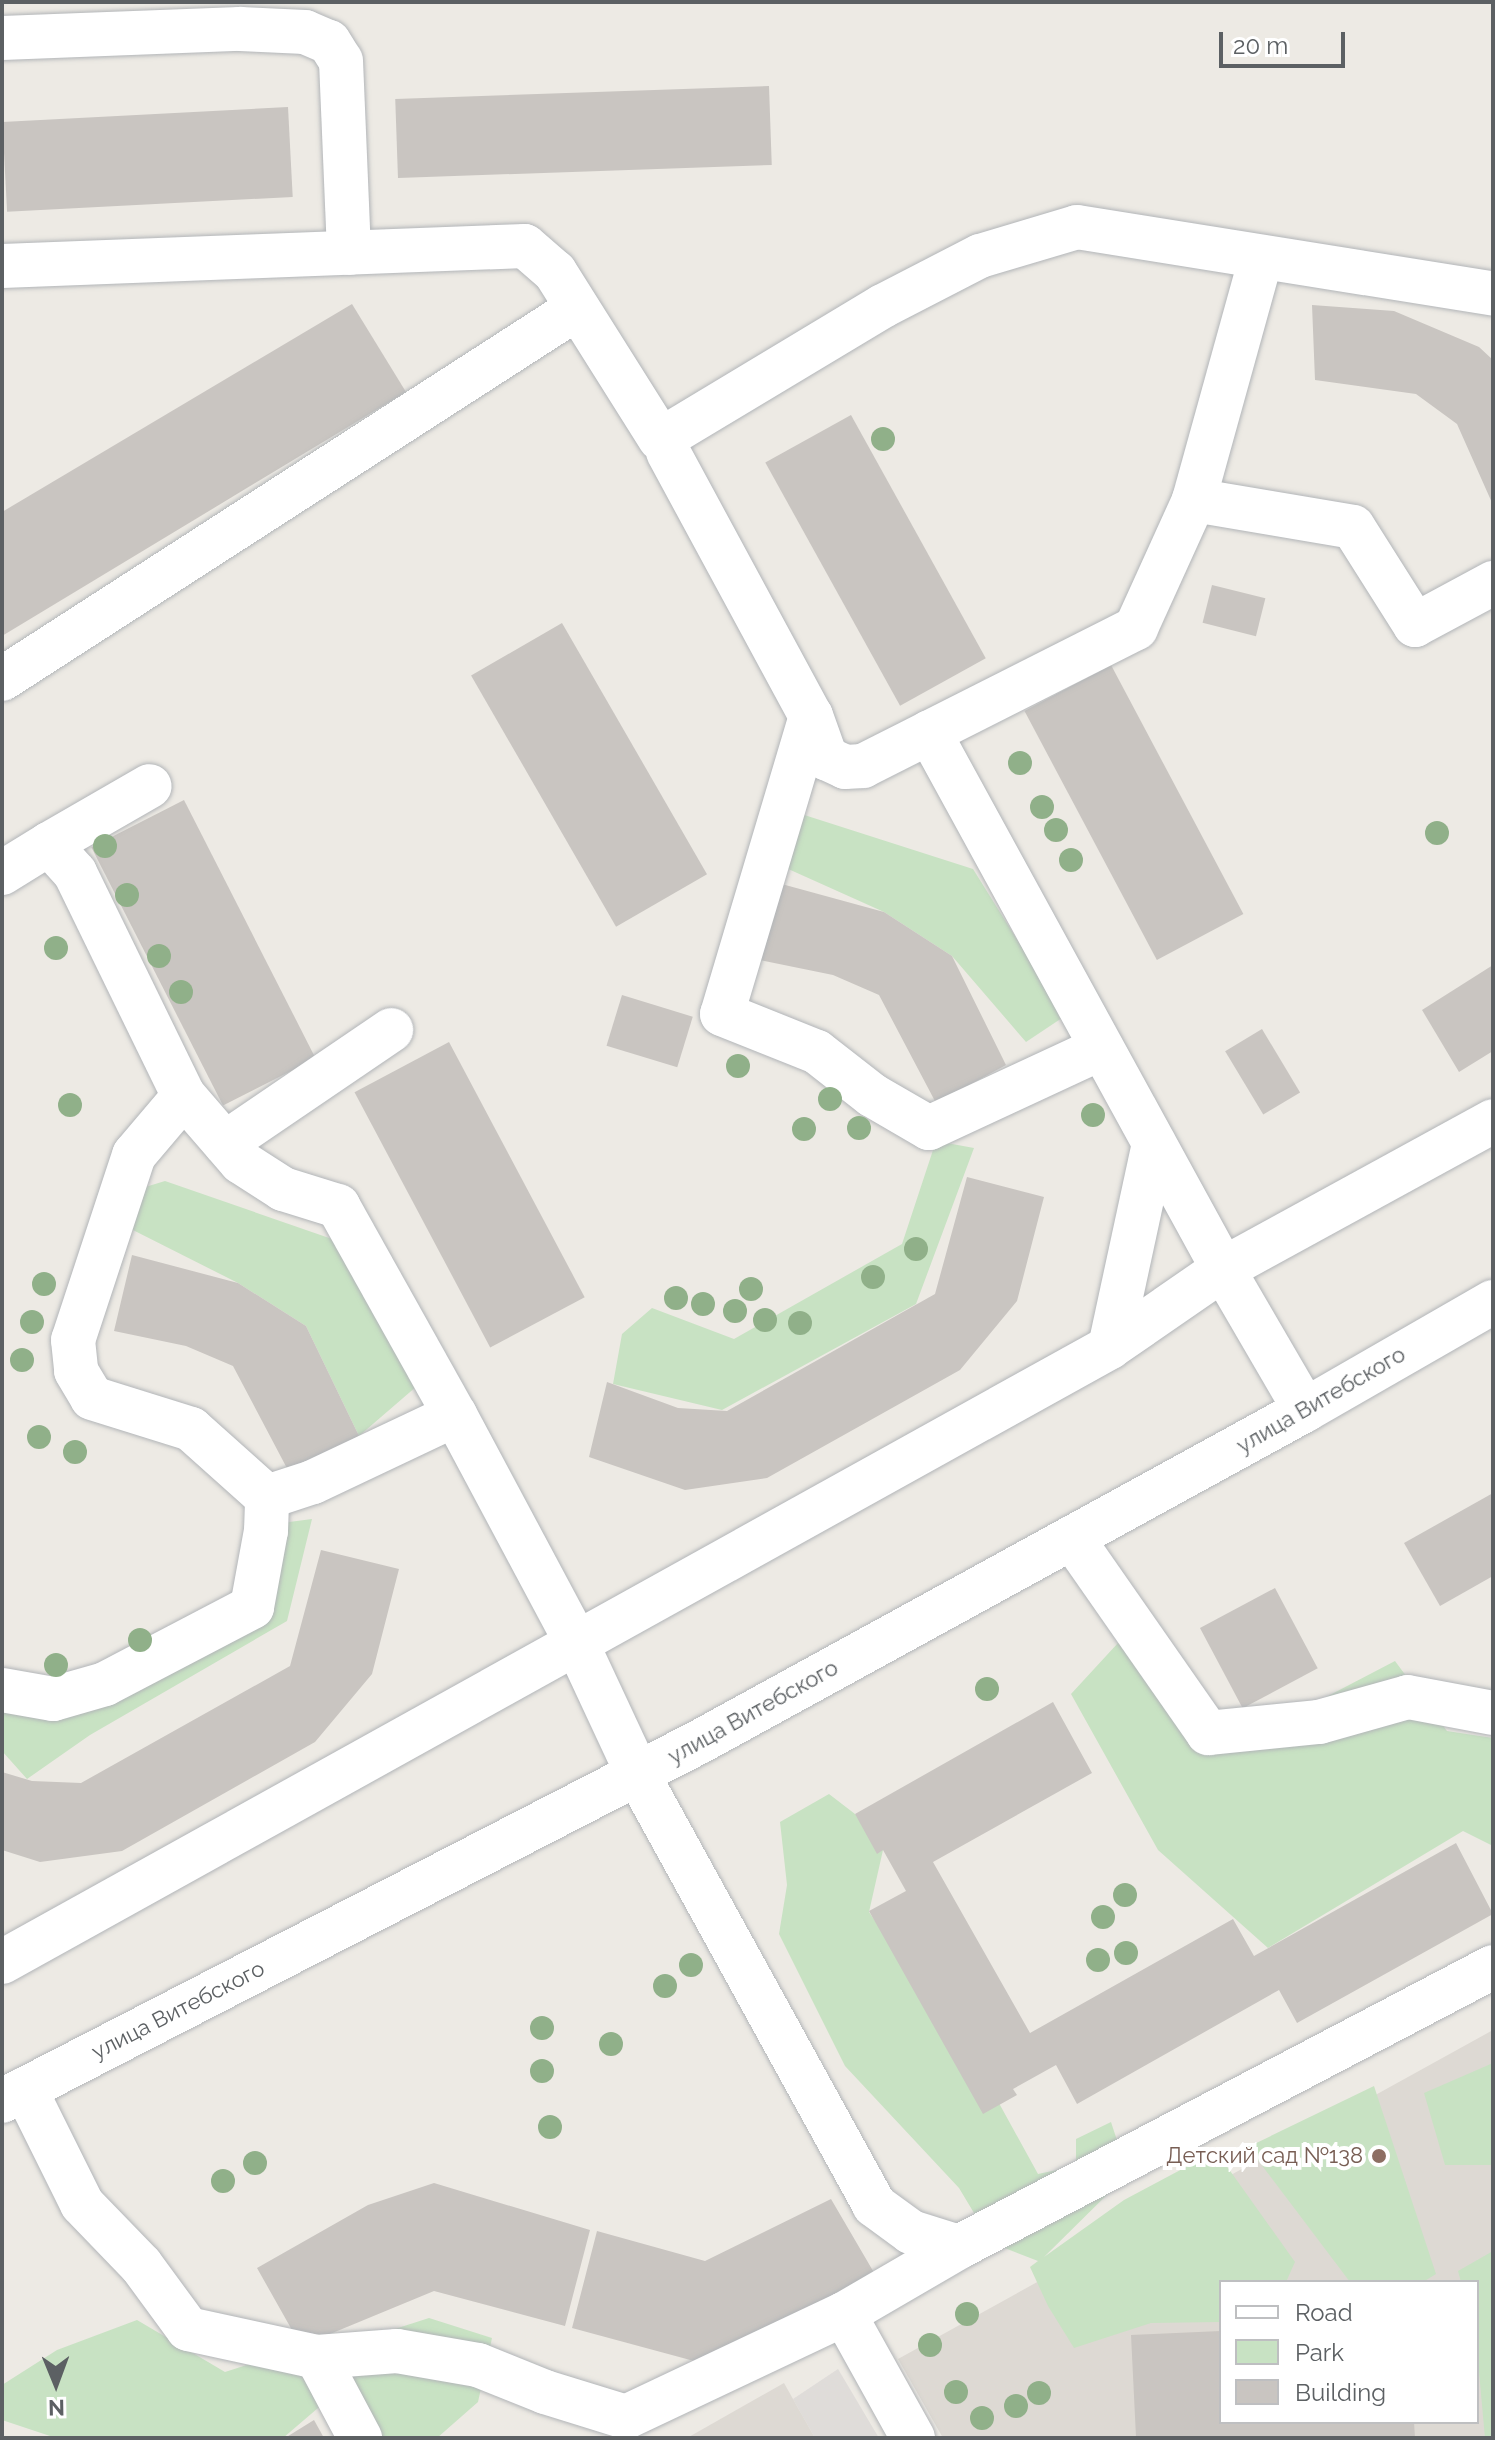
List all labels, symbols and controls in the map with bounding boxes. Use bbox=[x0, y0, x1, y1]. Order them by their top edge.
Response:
scale bar bbox=[1223, 16, 1349, 66]
text: 20 m bbox=[1233, 31, 1288, 60]
street label: улица Витебского bbox=[1232, 1341, 1410, 1459]
street label: улица Витебского bbox=[663, 1654, 843, 1770]
street label: улица Витебского bbox=[87, 1955, 269, 2065]
place label: Детский сад №138 bbox=[1166, 2143, 1363, 2169]
marker: Детский сад №138 bbox=[1370, 2147, 1388, 2165]
legend bbox=[1219, 2280, 1479, 2424]
text: Road bbox=[1295, 2298, 1353, 2327]
text: Park bbox=[1295, 2338, 1344, 2367]
north arrow bbox=[16, 2344, 96, 2424]
text: Building bbox=[1295, 2378, 1386, 2407]
text: N bbox=[48, 2395, 65, 2421]

